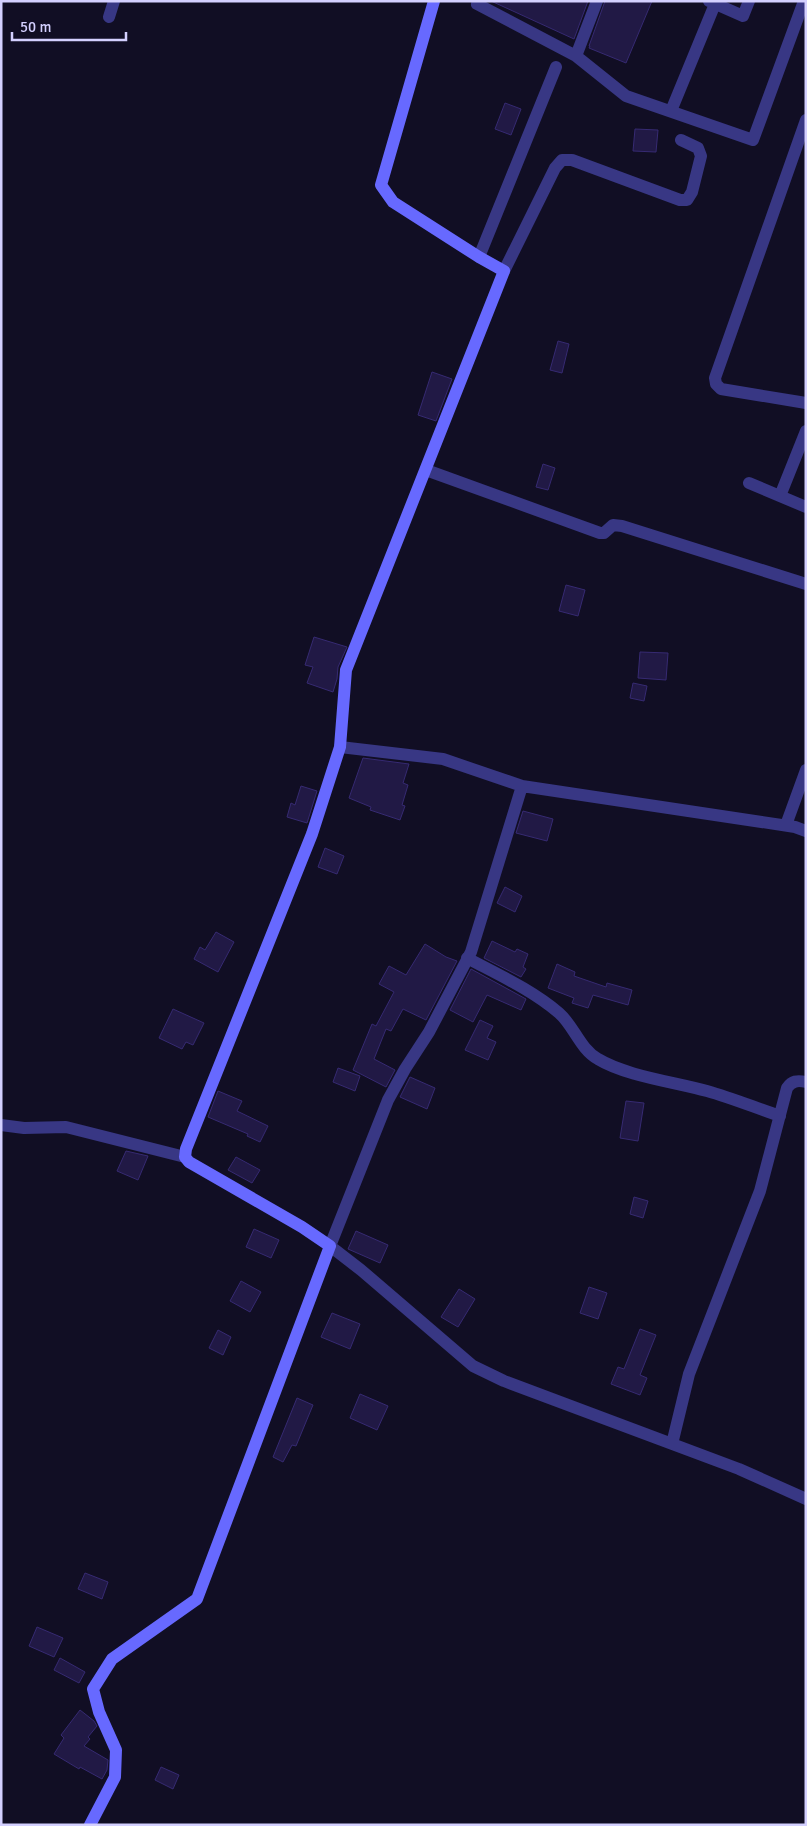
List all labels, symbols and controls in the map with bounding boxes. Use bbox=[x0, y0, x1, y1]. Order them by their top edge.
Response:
scale bar bbox=[12, 10, 126, 42]
text: 50 m bbox=[20, 18, 51, 36]

